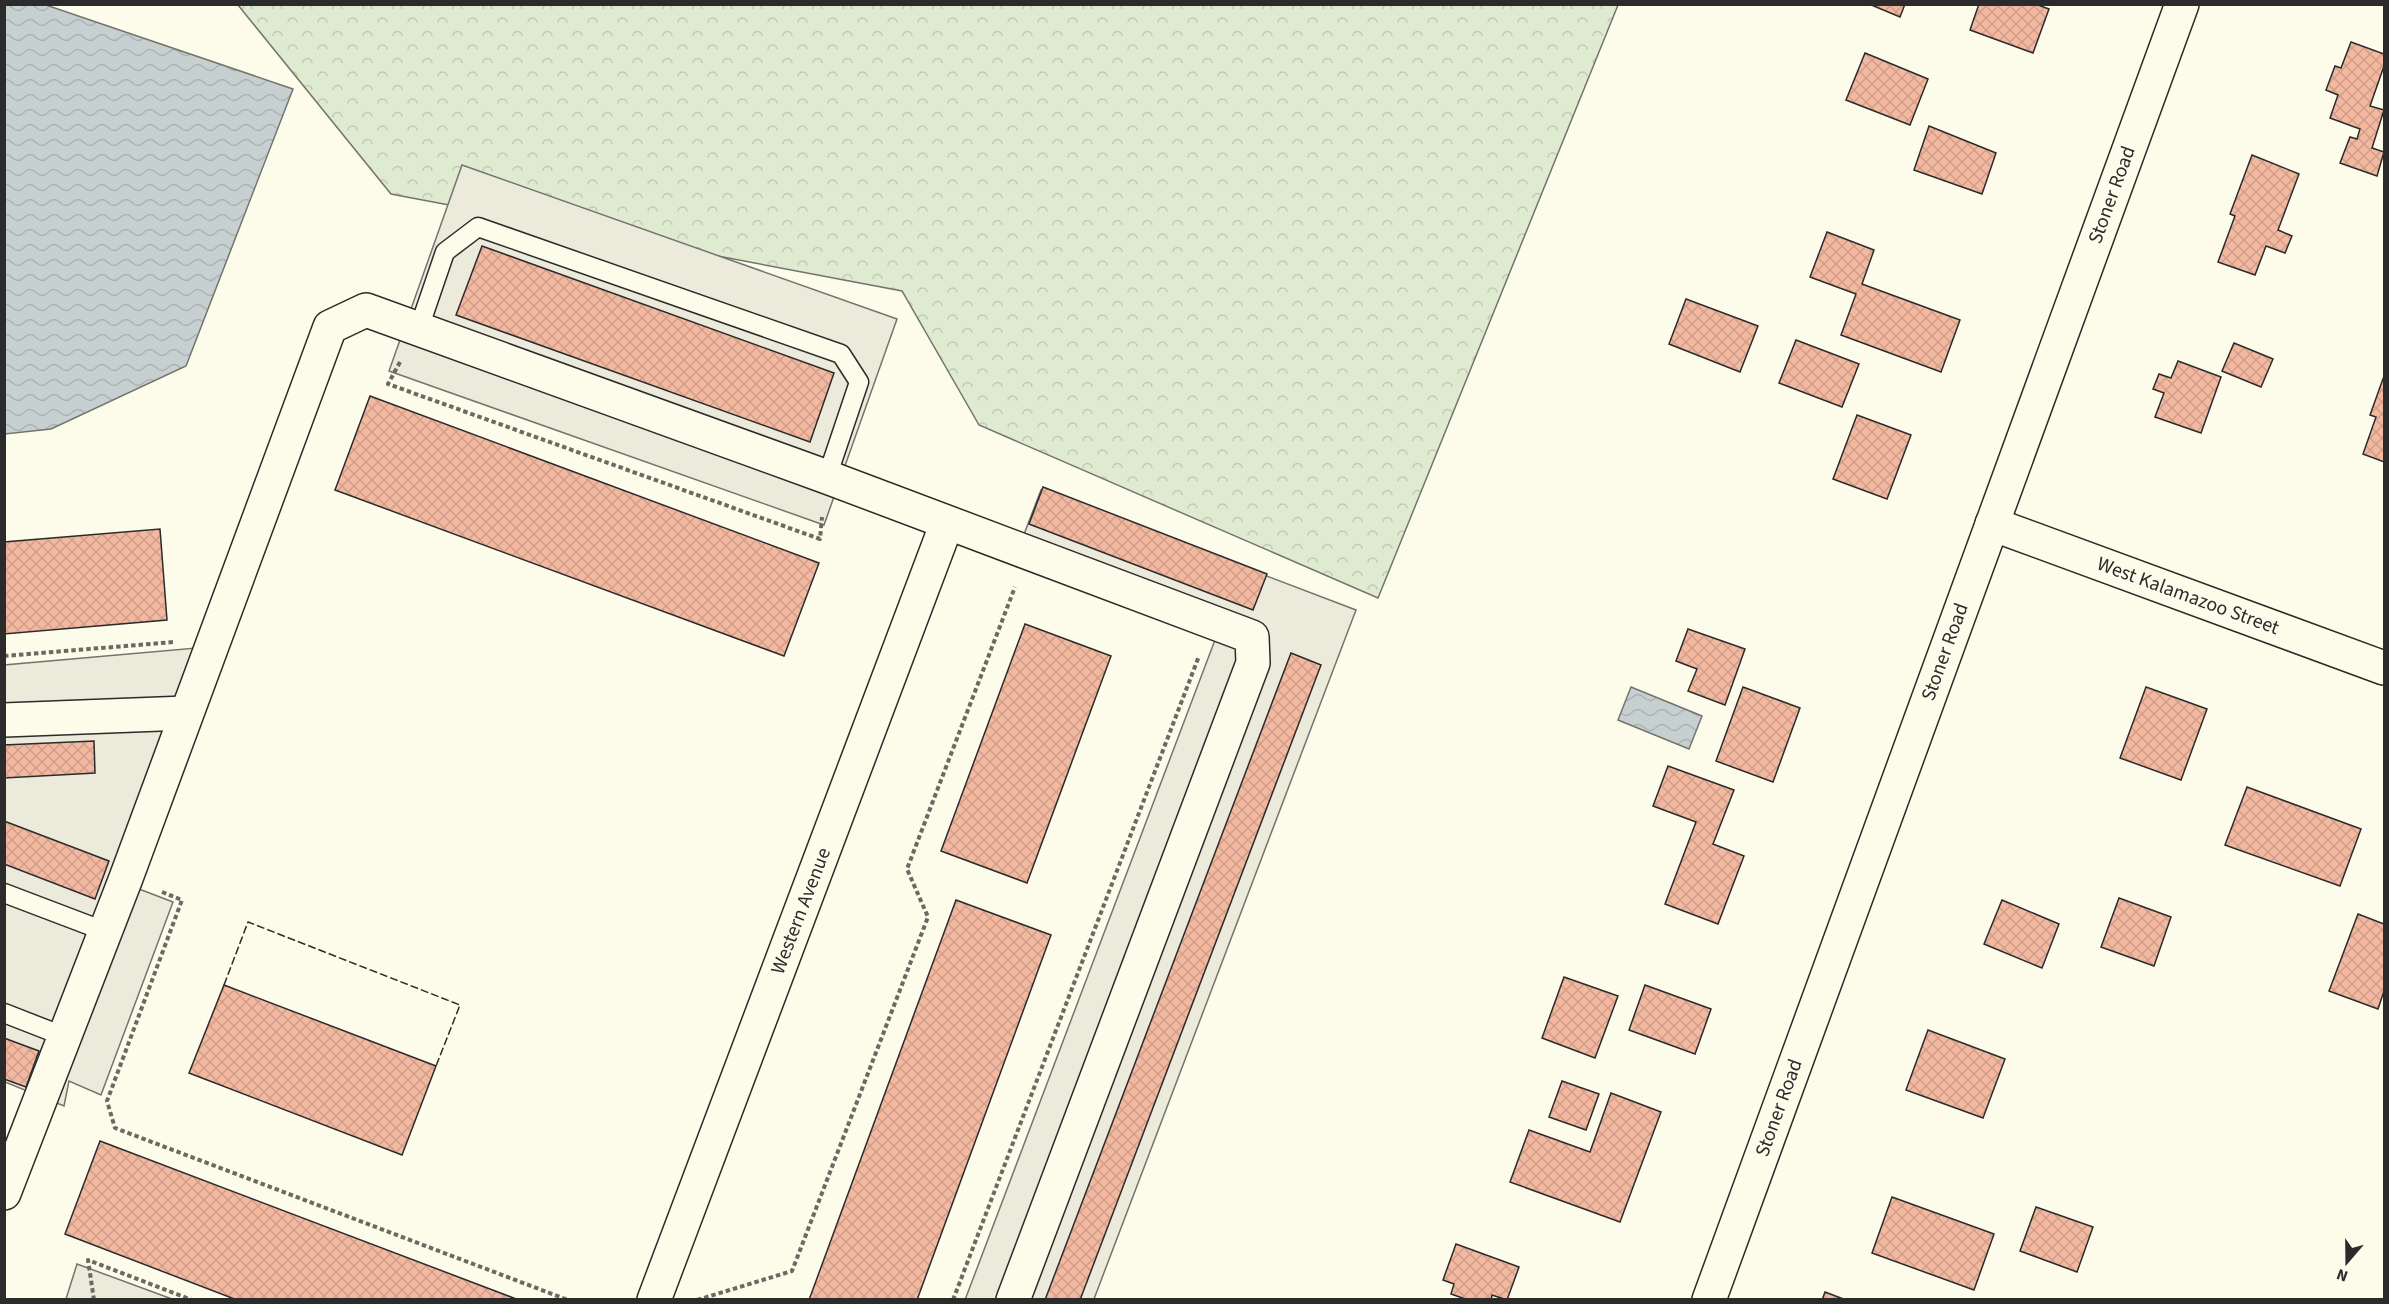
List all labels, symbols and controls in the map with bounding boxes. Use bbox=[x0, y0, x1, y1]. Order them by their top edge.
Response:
street label: Stoner Road bbox=[2081, 142, 2143, 248]
street label: West Kalamazoo Street bbox=[2093, 550, 2283, 642]
street label: Stoner Road bbox=[1914, 599, 1976, 705]
street label: Western Avenue bbox=[764, 844, 838, 978]
street label: Stoner Road bbox=[1748, 1055, 1810, 1161]
north arrow bbox=[2317, 1232, 2377, 1292]
text: N bbox=[2333, 1263, 2351, 1287]

